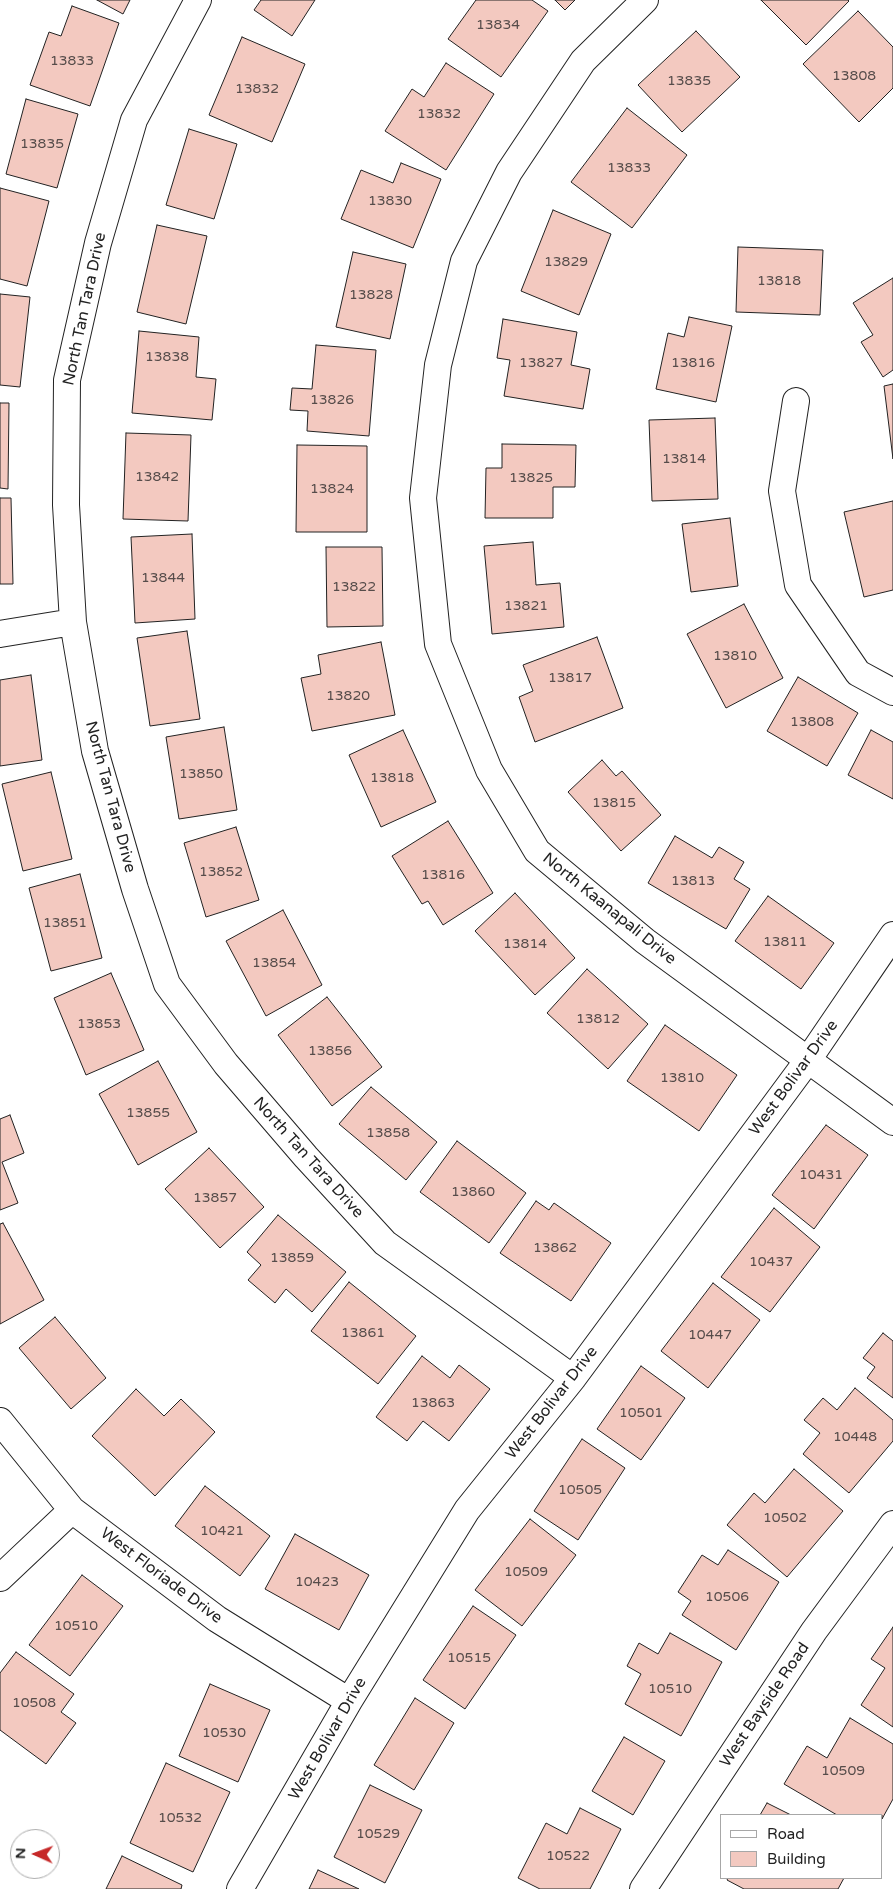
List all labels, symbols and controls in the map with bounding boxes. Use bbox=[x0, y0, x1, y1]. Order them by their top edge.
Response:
house number: 13834 bbox=[476, 17, 520, 33]
house number: 13833 bbox=[50, 53, 94, 69]
house number: 13808 bbox=[832, 68, 876, 84]
house number: 13835 bbox=[667, 73, 711, 89]
house number: 13832 bbox=[235, 81, 279, 97]
house number: 13832 bbox=[417, 106, 461, 122]
house number: 13835 bbox=[20, 136, 64, 152]
house number: 13833 bbox=[607, 160, 651, 176]
house number: 13830 bbox=[368, 193, 412, 209]
street label: North Tan Tara Drive bbox=[59, 231, 111, 387]
house number: 13829 bbox=[544, 254, 588, 270]
house number: 13818 bbox=[757, 273, 801, 289]
house number: 13828 bbox=[349, 287, 393, 303]
house number: 13838 bbox=[145, 349, 189, 365]
house number: 13827 bbox=[519, 355, 563, 371]
house number: 13816 bbox=[671, 355, 715, 371]
house number: 13826 bbox=[310, 392, 354, 408]
house number: 13814 bbox=[662, 451, 706, 467]
house number: 13842 bbox=[135, 469, 179, 485]
house number: 13825 bbox=[509, 470, 553, 486]
house number: 13824 bbox=[310, 481, 354, 497]
house number: 13844 bbox=[141, 570, 185, 586]
house number: 13822 bbox=[332, 579, 376, 595]
house number: 13821 bbox=[504, 598, 548, 614]
house number: 13810 bbox=[713, 648, 757, 664]
house number: 13817 bbox=[548, 670, 592, 686]
house number: 13820 bbox=[326, 688, 370, 704]
house number: 13808 bbox=[790, 714, 834, 730]
street label: North Tan Tara Drive bbox=[81, 719, 139, 875]
house number: 13850 bbox=[179, 766, 223, 782]
house number: 13818 bbox=[370, 770, 414, 786]
house number: 13815 bbox=[592, 795, 636, 811]
street label: North Kaanapali Drive bbox=[538, 849, 680, 969]
house number: 13852 bbox=[199, 864, 243, 880]
house number: 13816 bbox=[421, 867, 465, 883]
house number: 13813 bbox=[671, 873, 715, 889]
house number: 13851 bbox=[43, 915, 87, 931]
house number: 13811 bbox=[763, 934, 807, 950]
house number: 13814 bbox=[503, 936, 547, 952]
house number: 13854 bbox=[252, 955, 296, 971]
house number: 13812 bbox=[576, 1011, 620, 1027]
house number: 13853 bbox=[77, 1016, 121, 1032]
street label: West Bolivar Drive bbox=[746, 1016, 842, 1140]
house number: 13856 bbox=[308, 1043, 352, 1059]
house number: 13810 bbox=[660, 1070, 704, 1086]
street label: North Tan Tara Drive bbox=[249, 1094, 367, 1222]
house number: 13855 bbox=[126, 1105, 170, 1121]
house number: 13858 bbox=[366, 1125, 410, 1141]
house number: 10431 bbox=[799, 1167, 843, 1183]
house number: 13860 bbox=[451, 1184, 495, 1200]
house number: 13857 bbox=[193, 1190, 237, 1206]
house number: 13862 bbox=[533, 1240, 577, 1256]
house number: 13859 bbox=[270, 1250, 314, 1266]
house number: 10437 bbox=[749, 1254, 793, 1270]
house number: 13861 bbox=[341, 1325, 385, 1341]
house number: 10447 bbox=[688, 1327, 732, 1343]
street label: West Bolivar Drive bbox=[502, 1343, 602, 1463]
house number: 13863 bbox=[411, 1395, 455, 1411]
house number: 10501 bbox=[619, 1405, 663, 1421]
house number: 10448 bbox=[833, 1429, 877, 1445]
house number: 10505 bbox=[558, 1482, 602, 1498]
house number: 10502 bbox=[763, 1510, 807, 1526]
house number: 10421 bbox=[200, 1523, 244, 1539]
street label: West Floriade Drive bbox=[96, 1524, 226, 1628]
house number: 10509 bbox=[504, 1564, 548, 1580]
house number: 10423 bbox=[295, 1574, 339, 1590]
house number: 10506 bbox=[705, 1589, 749, 1605]
house number: 10510 bbox=[54, 1618, 98, 1634]
street label: West Bayside Road bbox=[716, 1639, 814, 1771]
house number: 10515 bbox=[447, 1650, 491, 1666]
street label: West Bolivar Drive bbox=[285, 1674, 371, 1804]
house number: 10510 bbox=[648, 1681, 692, 1697]
house number: 10508 bbox=[12, 1695, 56, 1711]
house number: 10530 bbox=[202, 1725, 246, 1741]
house number: 10509 bbox=[821, 1763, 865, 1779]
house number: 10532 bbox=[158, 1810, 202, 1826]
legend bbox=[720, 1814, 883, 1879]
text: Road bbox=[767, 1825, 805, 1843]
house number: 10529 bbox=[356, 1826, 400, 1842]
north arrow bbox=[10, 1829, 60, 1879]
text: N bbox=[12, 1848, 29, 1859]
house number: 10522 bbox=[546, 1848, 590, 1864]
text: Building bbox=[767, 1850, 826, 1868]

